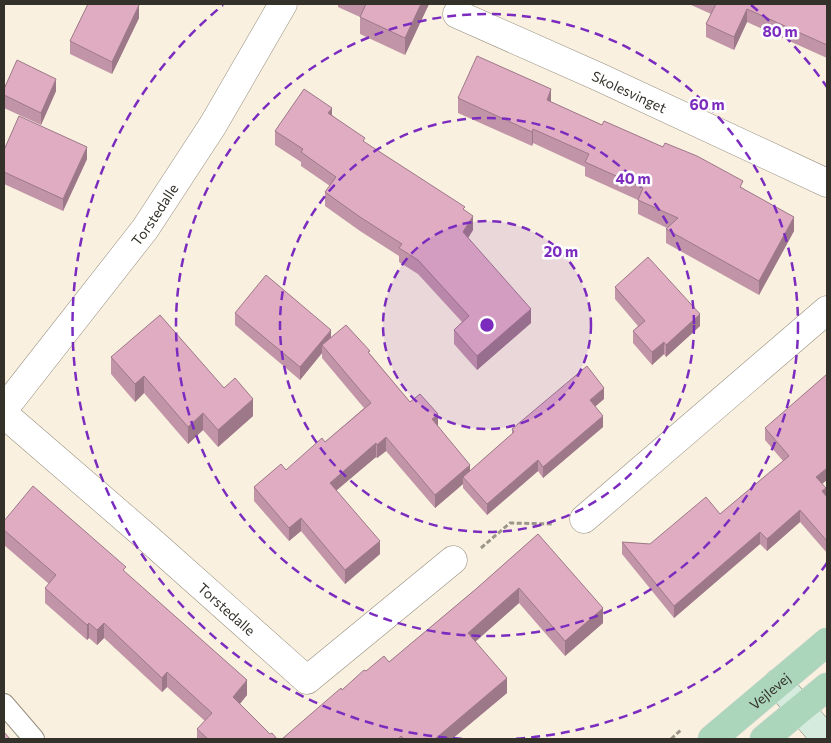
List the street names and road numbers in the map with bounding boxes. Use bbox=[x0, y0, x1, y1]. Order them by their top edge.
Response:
street label: Skolesvinget bbox=[590, 67, 670, 116]
street label: Torstedalle bbox=[127, 180, 181, 249]
street label: Torstedalle bbox=[195, 579, 259, 639]
street label: Vejlevej bbox=[745, 669, 793, 713]

